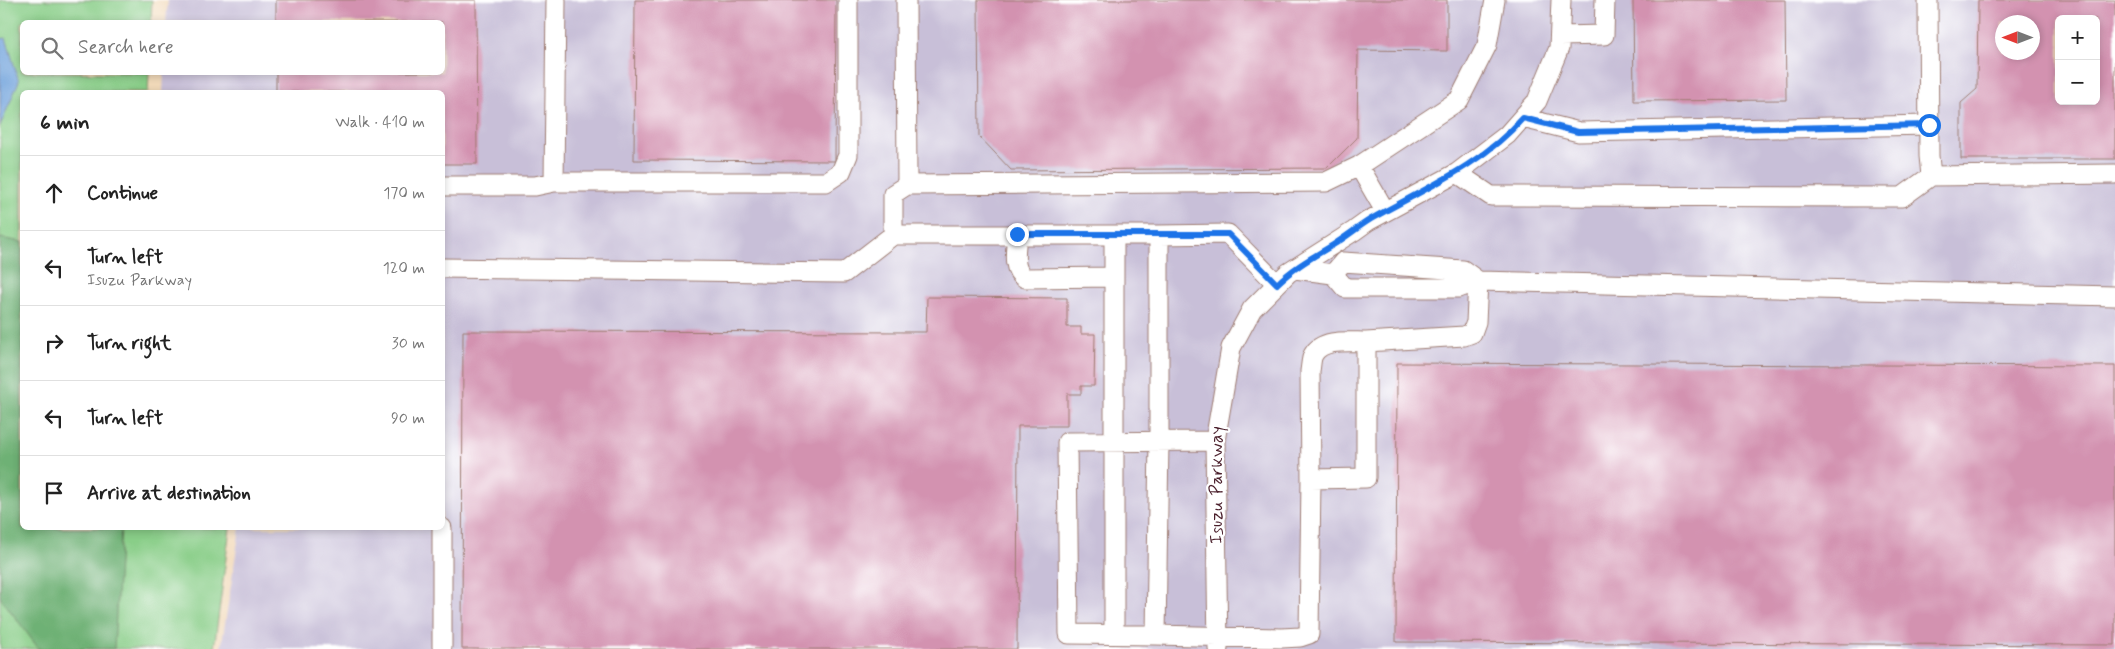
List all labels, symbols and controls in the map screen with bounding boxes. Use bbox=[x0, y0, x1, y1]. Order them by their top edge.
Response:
north arrow bbox=[1995, 15, 2040, 60]
map controls bbox=[2055, 15, 2100, 105]
button: + bbox=[2055, 15, 2100, 60]
search box bbox=[20, 20, 445, 75]
icon: search bbox=[38, 34, 66, 62]
text: Search here bbox=[78, 35, 174, 60]
button: − bbox=[2055, 60, 2100, 105]
text: 6 min bbox=[40, 109, 90, 137]
text: Walk · 410 m bbox=[335, 112, 425, 133]
route start bbox=[1918, 114, 1941, 137]
icon: ahead bbox=[40, 179, 68, 207]
text: Continue bbox=[87, 181, 158, 206]
text: 170 m bbox=[383, 183, 425, 204]
route end bbox=[1006, 223, 1029, 246]
text: Turn left bbox=[87, 245, 163, 270]
icon: left bbox=[40, 254, 68, 282]
text: 120 m bbox=[383, 258, 425, 279]
text: Isuzu Parkway bbox=[87, 270, 192, 291]
icon: right bbox=[40, 329, 68, 357]
text: Turn right bbox=[87, 331, 171, 356]
text: 30 m bbox=[392, 333, 425, 354]
icon: left bbox=[40, 404, 68, 432]
text: Turn left bbox=[87, 406, 163, 431]
text: 90 m bbox=[391, 408, 425, 429]
street label: Isuzu Parkway bbox=[1205, 426, 1229, 544]
icon: arrive bbox=[40, 479, 68, 507]
text: Arrive at destination bbox=[87, 481, 251, 506]

